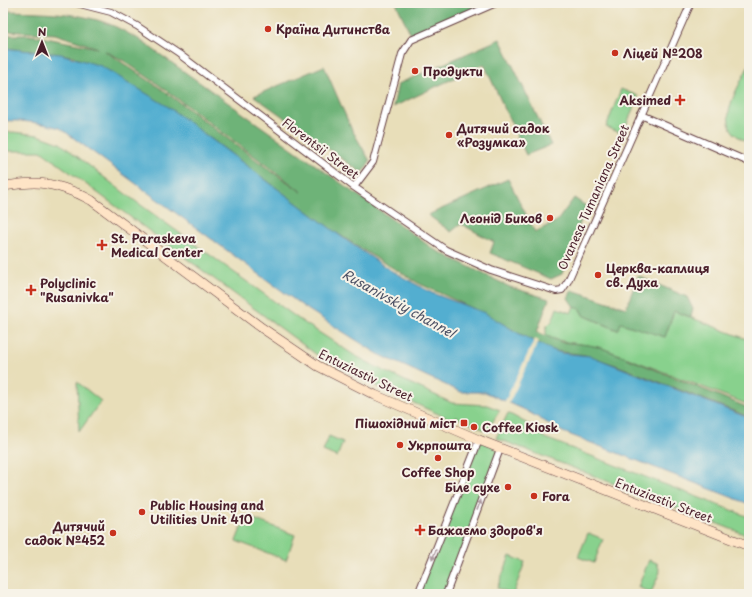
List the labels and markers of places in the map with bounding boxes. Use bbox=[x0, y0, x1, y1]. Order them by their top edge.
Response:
place label: Країна Дитинства bbox=[276, 20, 391, 38]
marker: Країна Дитинства bbox=[263, 24, 273, 34]
place label: Ліцей №208 bbox=[623, 44, 703, 62]
marker: Ліцей №208 bbox=[610, 48, 620, 58]
place label: Продукти bbox=[423, 62, 483, 80]
marker: Продукти bbox=[410, 66, 420, 76]
place label: Aksimed bbox=[620, 91, 672, 109]
marker: Aksimed bbox=[674, 94, 686, 106]
place label: Дитячий садок «Розумка» bbox=[456, 119, 550, 151]
marker: Дитячий садок «Розумка» bbox=[444, 130, 454, 140]
place label: Леонід Биков bbox=[460, 209, 542, 227]
marker: Леонід Биков bbox=[545, 213, 555, 223]
place label: St. Paraskeva Medical Center bbox=[111, 229, 204, 261]
marker: St. Paraskeva Medical Center bbox=[96, 239, 108, 251]
place label: Церква-каплиця св. Духа bbox=[606, 259, 710, 291]
marker: Церква-каплиця св. Духа bbox=[593, 270, 603, 280]
place label: Polyclinic "Rusanivka" bbox=[40, 274, 114, 306]
marker: Polyclinic "Rusanivka" bbox=[25, 284, 37, 296]
place label: Пішохідний міст bbox=[355, 414, 457, 432]
marker: Пішохідний міст bbox=[459, 418, 469, 428]
place label: Coffee Kiosk bbox=[482, 418, 559, 436]
marker: Coffee Kiosk bbox=[469, 422, 479, 432]
place label: Укрпошта bbox=[407, 436, 473, 454]
marker: Укрпошта bbox=[395, 440, 405, 450]
marker: Coffee Shop bbox=[433, 453, 443, 463]
place label: Coffee Shop bbox=[402, 463, 475, 481]
place label: Біле сухе bbox=[445, 478, 500, 496]
marker: Біле сухе bbox=[503, 482, 513, 492]
place label: Fora bbox=[542, 487, 571, 505]
marker: Fora bbox=[529, 491, 539, 501]
place label: Public Housing and Utilities Unit 410 bbox=[150, 496, 264, 528]
marker: Public Housing and Utilities Unit 410 bbox=[137, 507, 147, 517]
place label: Дитячий садок №452 bbox=[25, 517, 106, 549]
place label: Бажаємо здоров'я bbox=[428, 521, 543, 539]
marker: Бажаємо здоров'я bbox=[415, 525, 425, 535]
marker: Дитячий садок №452 bbox=[108, 528, 118, 538]

